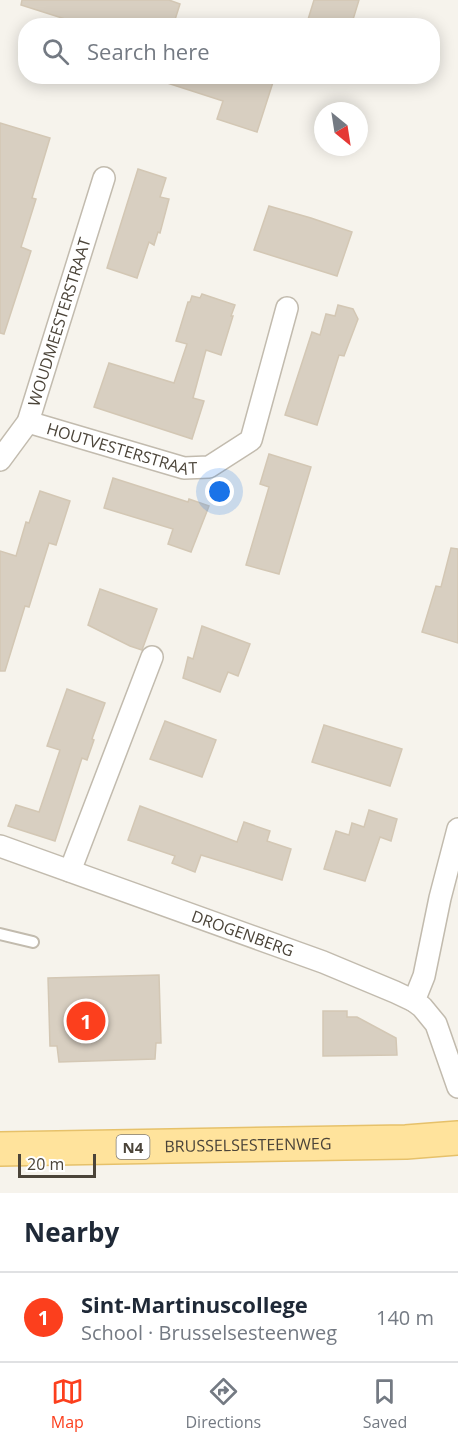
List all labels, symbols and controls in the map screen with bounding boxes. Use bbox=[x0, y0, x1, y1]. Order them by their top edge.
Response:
search box bbox=[18, 18, 440, 84]
icon: search bbox=[39, 35, 72, 68]
text: Search here bbox=[87, 36, 210, 66]
north arrow bbox=[314, 102, 368, 156]
street label: WOUDMEESTERSTRAAT bbox=[23, 235, 96, 409]
street label: HOUTVESTERSTRAAT bbox=[44, 417, 198, 480]
your location bbox=[205, 477, 234, 506]
street label: DROGENBERG bbox=[189, 905, 297, 962]
pin: 1 bbox=[66, 998, 106, 1044]
street label: BRUSSELSESTEENWEG bbox=[164, 1132, 332, 1157]
road number: N4 bbox=[116, 1135, 150, 1159]
scale bar bbox=[18, 1151, 96, 1178]
text: 20 m bbox=[27, 1153, 64, 1175]
text: Nearby bbox=[24, 1214, 119, 1250]
text: Sint-Martinuscollege bbox=[81, 1289, 308, 1319]
text: 1 bbox=[38, 1304, 49, 1331]
text: 140 m bbox=[376, 1304, 434, 1331]
text: School · Brusselsesteenweg bbox=[81, 1319, 337, 1346]
tab: Map bbox=[51, 1375, 84, 1433]
tab: Directions bbox=[185, 1375, 261, 1433]
tab: Saved bbox=[363, 1375, 407, 1433]

